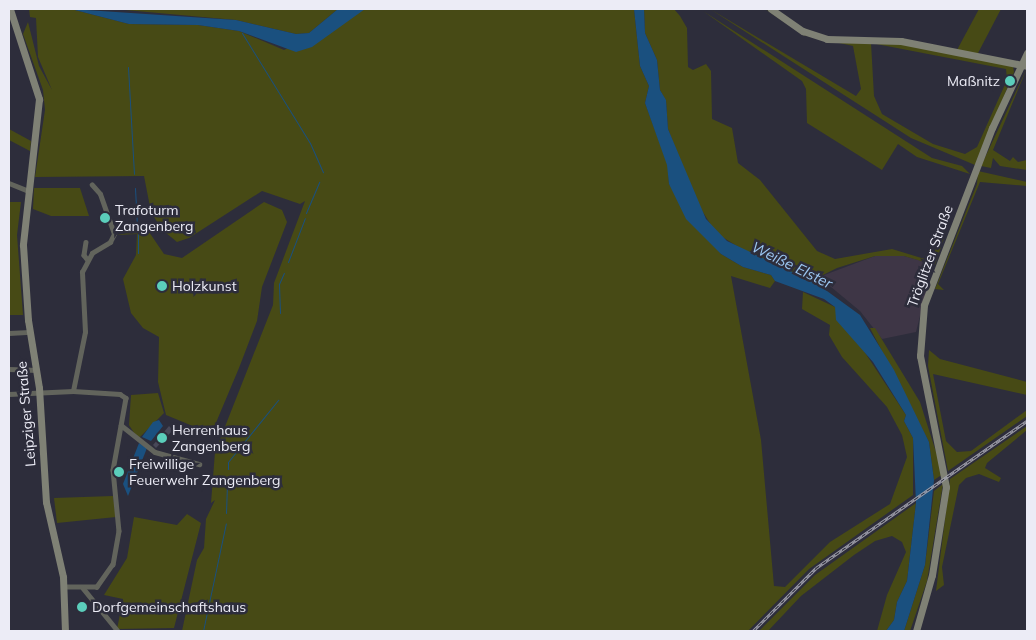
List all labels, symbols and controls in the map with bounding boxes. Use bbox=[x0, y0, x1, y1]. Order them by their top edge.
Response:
place label: Maßnitz bbox=[947, 73, 1000, 89]
marker: Maßnitz bbox=[1004, 75, 1016, 87]
place label: Trafoturm Zangenberg bbox=[115, 202, 194, 234]
street label: Tröglitzer Straße bbox=[904, 203, 956, 309]
marker: Trafoturm Zangenberg bbox=[99, 212, 111, 224]
water label: Weiße Elster bbox=[749, 238, 835, 292]
place label: Holzkunst bbox=[172, 278, 237, 294]
marker: Holzkunst bbox=[156, 280, 168, 292]
street label: Leipziger Straße bbox=[13, 361, 39, 467]
place label: Herrenhaus Zangenberg bbox=[172, 422, 251, 454]
marker: Herrenhaus Zangenberg bbox=[156, 432, 168, 444]
place label: Freiwillige Feuerwehr Zangenberg bbox=[129, 456, 281, 488]
marker: Freiwillige Feuerwehr Zangenberg bbox=[113, 466, 125, 478]
place label: Dorfgemeinschaftshaus bbox=[92, 599, 246, 615]
marker: Dorfgemeinschaftshaus bbox=[76, 601, 88, 613]

